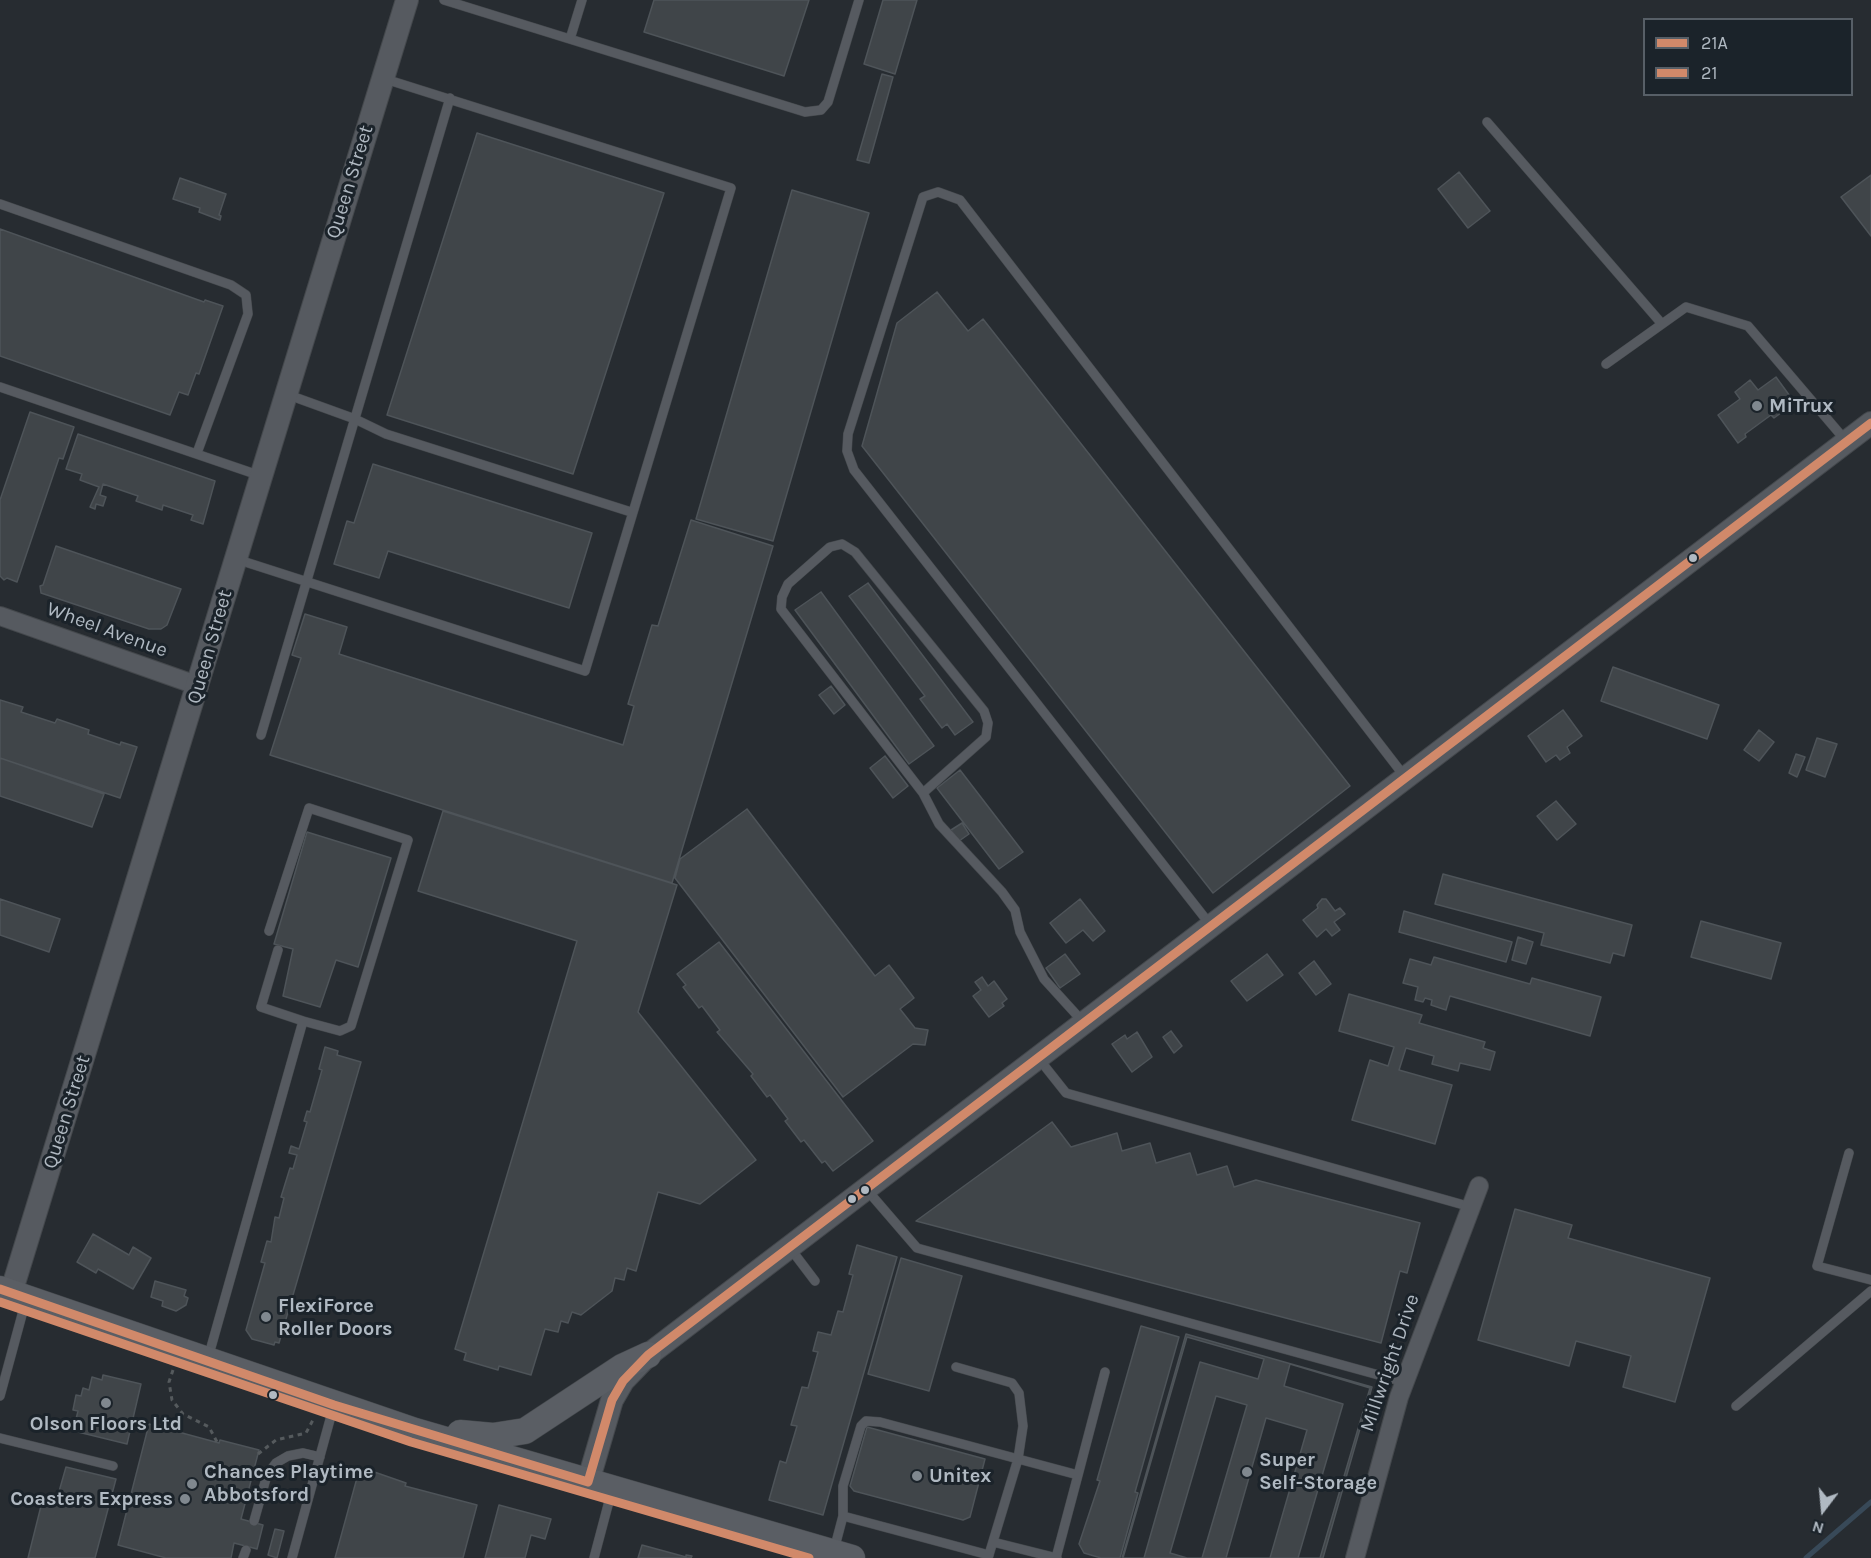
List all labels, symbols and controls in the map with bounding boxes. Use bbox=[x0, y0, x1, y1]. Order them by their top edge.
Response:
legend bbox=[1643, 18, 1853, 96]
text: 21A bbox=[1701, 32, 1728, 54]
text: 21 bbox=[1701, 62, 1717, 84]
street label: Queen Street bbox=[321, 122, 379, 242]
place label: MiTrux bbox=[1769, 394, 1833, 418]
marker: MiTrux bbox=[1750, 399, 1764, 413]
unlabelled marker bbox=[1687, 552, 1699, 564]
street label: Queen Street bbox=[182, 587, 238, 707]
street label: Wheel Avenue bbox=[43, 597, 171, 663]
street label: Queen Street bbox=[38, 1052, 96, 1172]
unlabelled marker bbox=[859, 1184, 871, 1196]
unlabelled marker bbox=[846, 1193, 858, 1205]
street label: Millwright Drive bbox=[1355, 1291, 1425, 1435]
place label: FlexiForce Roller Doors bbox=[278, 1294, 393, 1341]
marker: FlexiForce Roller Doors bbox=[259, 1310, 273, 1324]
unlabelled marker bbox=[267, 1389, 279, 1401]
marker: Olson Floors Ltd bbox=[99, 1396, 113, 1410]
place label: Olson Floors Ltd bbox=[30, 1412, 182, 1436]
place label: Super Self-Storage bbox=[1259, 1448, 1377, 1495]
place label: Chances Playtime Abbotsford bbox=[204, 1460, 374, 1507]
place label: Unitex bbox=[929, 1464, 991, 1488]
marker: Super Self-Storage bbox=[1240, 1465, 1254, 1479]
marker: Unitex bbox=[910, 1469, 924, 1483]
marker: Chances Playtime Abbotsford bbox=[185, 1477, 199, 1491]
north arrow bbox=[1793, 1480, 1853, 1540]
place label: Coasters Express bbox=[10, 1487, 173, 1511]
marker: Coasters Express bbox=[178, 1492, 192, 1506]
text: N bbox=[1810, 1517, 1826, 1539]

